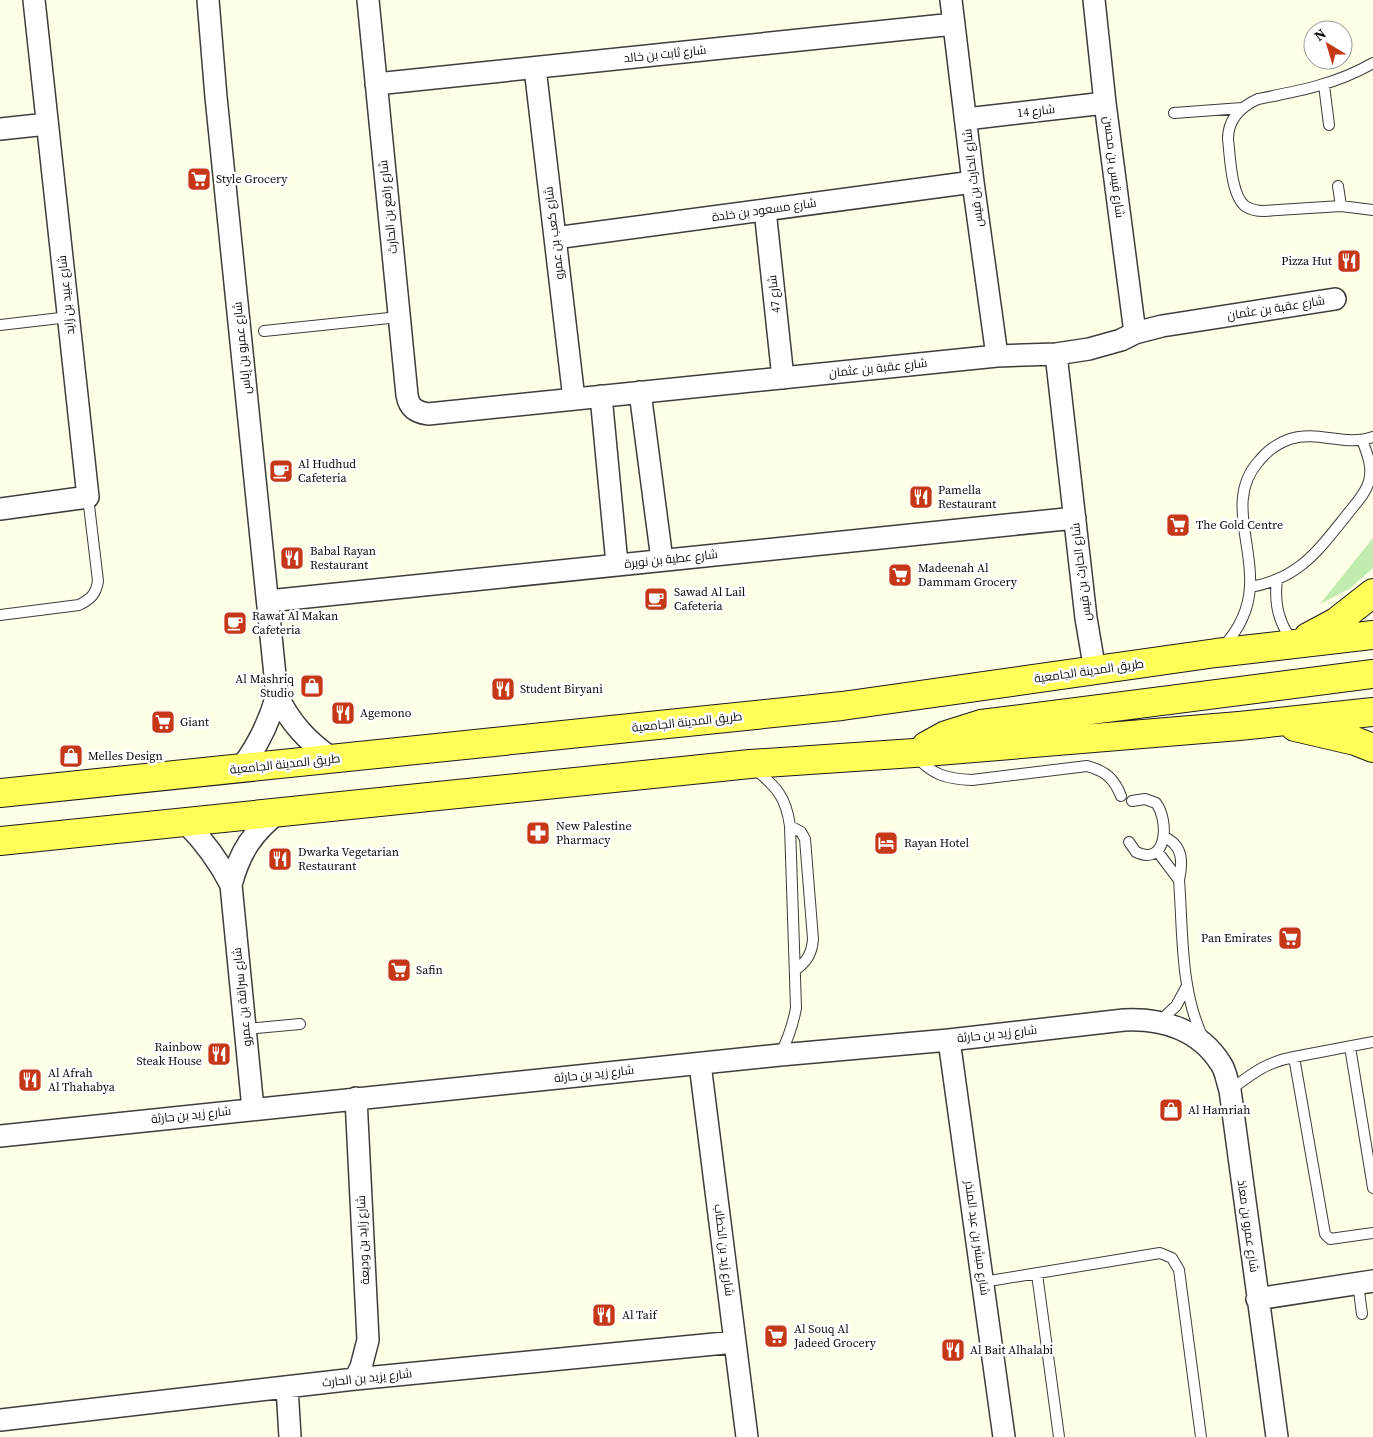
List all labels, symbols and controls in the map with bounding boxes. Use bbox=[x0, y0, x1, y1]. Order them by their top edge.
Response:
north arrow bbox=[1303, 20, 1353, 70]
text: N bbox=[1310, 24, 1330, 46]
street label: شارع ثابت بن خالد bbox=[623, 42, 707, 66]
street label: شارع 14 bbox=[1016, 101, 1056, 121]
street label: شارع قيس بن محسن bbox=[1100, 115, 1128, 219]
street label: شارع الحارث بن قيس bbox=[959, 128, 987, 228]
street label: شارع رافع بن الحارث bbox=[375, 159, 401, 255]
supermarket icon: Style Grocery bbox=[186, 166, 212, 192]
place label: Style Grocery bbox=[216, 171, 288, 187]
street label: شارع كعب بن عمرو bbox=[540, 186, 568, 280]
street label: شارع مسعود بن خلدة bbox=[711, 195, 817, 225]
restaurant icon: Pizza Hut bbox=[1336, 248, 1362, 274]
place label: Pizza Hut bbox=[1281, 253, 1332, 269]
street label: شارع عبيد بن زايد bbox=[54, 254, 78, 336]
street label: شارع 47 bbox=[764, 274, 784, 314]
street label: شارع عقبة بن عثمان bbox=[1226, 292, 1326, 324]
street label: شارع عمرو بن إياس bbox=[229, 301, 255, 395]
street label: شارع عقبة بن عثمان bbox=[828, 355, 928, 381]
place label: Al Hudhud Cafeteria bbox=[298, 456, 356, 486]
cafe icon: Al Hudhud Cafeteria bbox=[268, 458, 294, 484]
place label: Pamella Restaurant bbox=[938, 482, 996, 512]
restaurant icon: Pamella Restaurant bbox=[908, 484, 934, 510]
supermarket icon: The Gold Centre bbox=[1165, 512, 1191, 538]
place label: The Gold Centre bbox=[1196, 517, 1283, 533]
street label: شارع الحارث بن قيس bbox=[1067, 522, 1095, 622]
place label: Babal Rayan Restaurant bbox=[310, 543, 376, 573]
restaurant icon: Babal Rayan Restaurant bbox=[279, 545, 305, 571]
street label: شارع عطية بن نويرة bbox=[624, 546, 719, 572]
place label: Madeenah Al Dammam Grocery bbox=[918, 560, 1018, 590]
supermarket icon: Madeenah Al Dammam Grocery bbox=[887, 562, 913, 588]
place label: Sawad Al Lail Cafeteria bbox=[674, 584, 746, 614]
cafe icon: Sawad Al Lail Cafeteria bbox=[643, 586, 669, 612]
place label: Rawat Al Makan Cafeteria bbox=[252, 608, 338, 638]
cafe icon: Rawat Al Makan Cafeteria bbox=[222, 610, 248, 636]
street label: طريق المدينة الجامعية bbox=[1033, 655, 1145, 687]
place label: Al Mashriq Studio bbox=[235, 671, 294, 701]
shop icon: Al Mashriq Studio bbox=[299, 673, 325, 699]
restaurant icon: Student Biryani bbox=[490, 676, 516, 702]
place label: Student Biryani bbox=[520, 681, 603, 697]
restaurant icon: Agemono bbox=[330, 700, 356, 726]
place label: Agemono bbox=[360, 705, 412, 721]
street label: طريق المدينة الجامعية bbox=[631, 708, 743, 736]
supermarket icon: Giant bbox=[150, 709, 176, 735]
place label: Giant bbox=[180, 714, 209, 730]
shop icon: Melles Design bbox=[58, 743, 84, 769]
place label: Melles Design bbox=[88, 748, 163, 764]
street label: طريق المدينة الجامعية bbox=[229, 750, 341, 778]
place label: New Palestine Pharmacy bbox=[556, 818, 632, 848]
pharmacy icon: New Palestine Pharmacy bbox=[525, 820, 551, 846]
hotel icon: Rayan Hotel bbox=[873, 830, 899, 856]
place label: Rayan Hotel bbox=[904, 835, 969, 851]
place label: Dwarka Vegetarian Restaurant bbox=[298, 844, 399, 874]
restaurant icon: Dwarka Vegetarian Restaurant bbox=[267, 846, 293, 872]
supermarket icon: Pan Emirates bbox=[1277, 925, 1303, 951]
place label: Pan Emirates bbox=[1201, 930, 1272, 946]
street label: شارع سراقة بن عمرو bbox=[229, 947, 255, 1047]
supermarket icon: Safin bbox=[386, 957, 412, 983]
place label: Safin bbox=[416, 962, 443, 978]
street label: شارع زيد بن حارثة bbox=[956, 1022, 1038, 1046]
place label: Rainbow Steak House bbox=[137, 1039, 203, 1069]
restaurant icon: Rainbow Steak House bbox=[206, 1041, 232, 1067]
street label: شارع زيد بن حارثة bbox=[553, 1062, 635, 1086]
place label: Al Afrah Al Thahabya bbox=[48, 1065, 116, 1095]
restaurant icon: Al Afrah Al Thahabya bbox=[17, 1067, 43, 1093]
shop icon: Al Hamriah bbox=[1158, 1097, 1184, 1123]
place label: Al Hamriah bbox=[1188, 1102, 1250, 1118]
street label: شارع زيد بن حارثة bbox=[150, 1103, 232, 1127]
street label: شارع مبشر بن عبد المنذر bbox=[961, 1179, 993, 1296]
street label: شارع عمرو بن معاذ bbox=[1234, 1179, 1262, 1273]
street label: شارع زايد بن وديعة bbox=[353, 1195, 373, 1285]
street label: شارع زيد بن الخطاب bbox=[710, 1203, 738, 1297]
restaurant icon: Al Taif bbox=[591, 1302, 617, 1328]
place label: Al Taif bbox=[622, 1307, 659, 1323]
place label: Al Souq Al Jadeed Grocery bbox=[793, 1321, 877, 1351]
supermarket icon: Al Souq Al Jadeed Grocery bbox=[763, 1323, 789, 1349]
restaurant icon: Al Bait Alhalabi bbox=[940, 1337, 966, 1363]
place label: Al Bait Alhalabi bbox=[970, 1342, 1054, 1358]
street label: شارع يزيد بن الحارث bbox=[321, 1365, 413, 1391]

